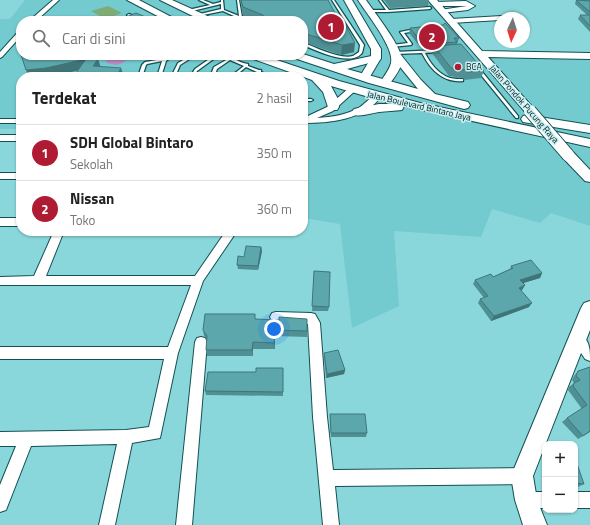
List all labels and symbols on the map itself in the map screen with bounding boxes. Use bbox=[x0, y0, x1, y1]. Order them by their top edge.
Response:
pin: 1 bbox=[318, 12, 344, 42]
north arrow bbox=[494, 12, 530, 48]
pin: 2 bbox=[419, 22, 445, 52]
place label: BCA bbox=[466, 60, 482, 73]
marker: BCA bbox=[453, 62, 463, 72]
street label: Jalan Pondok Pucung Raya bbox=[487, 62, 562, 146]
street label: Jalan Boulevard Bintaro Jaya bbox=[366, 87, 473, 124]
your location bbox=[264, 319, 284, 339]

